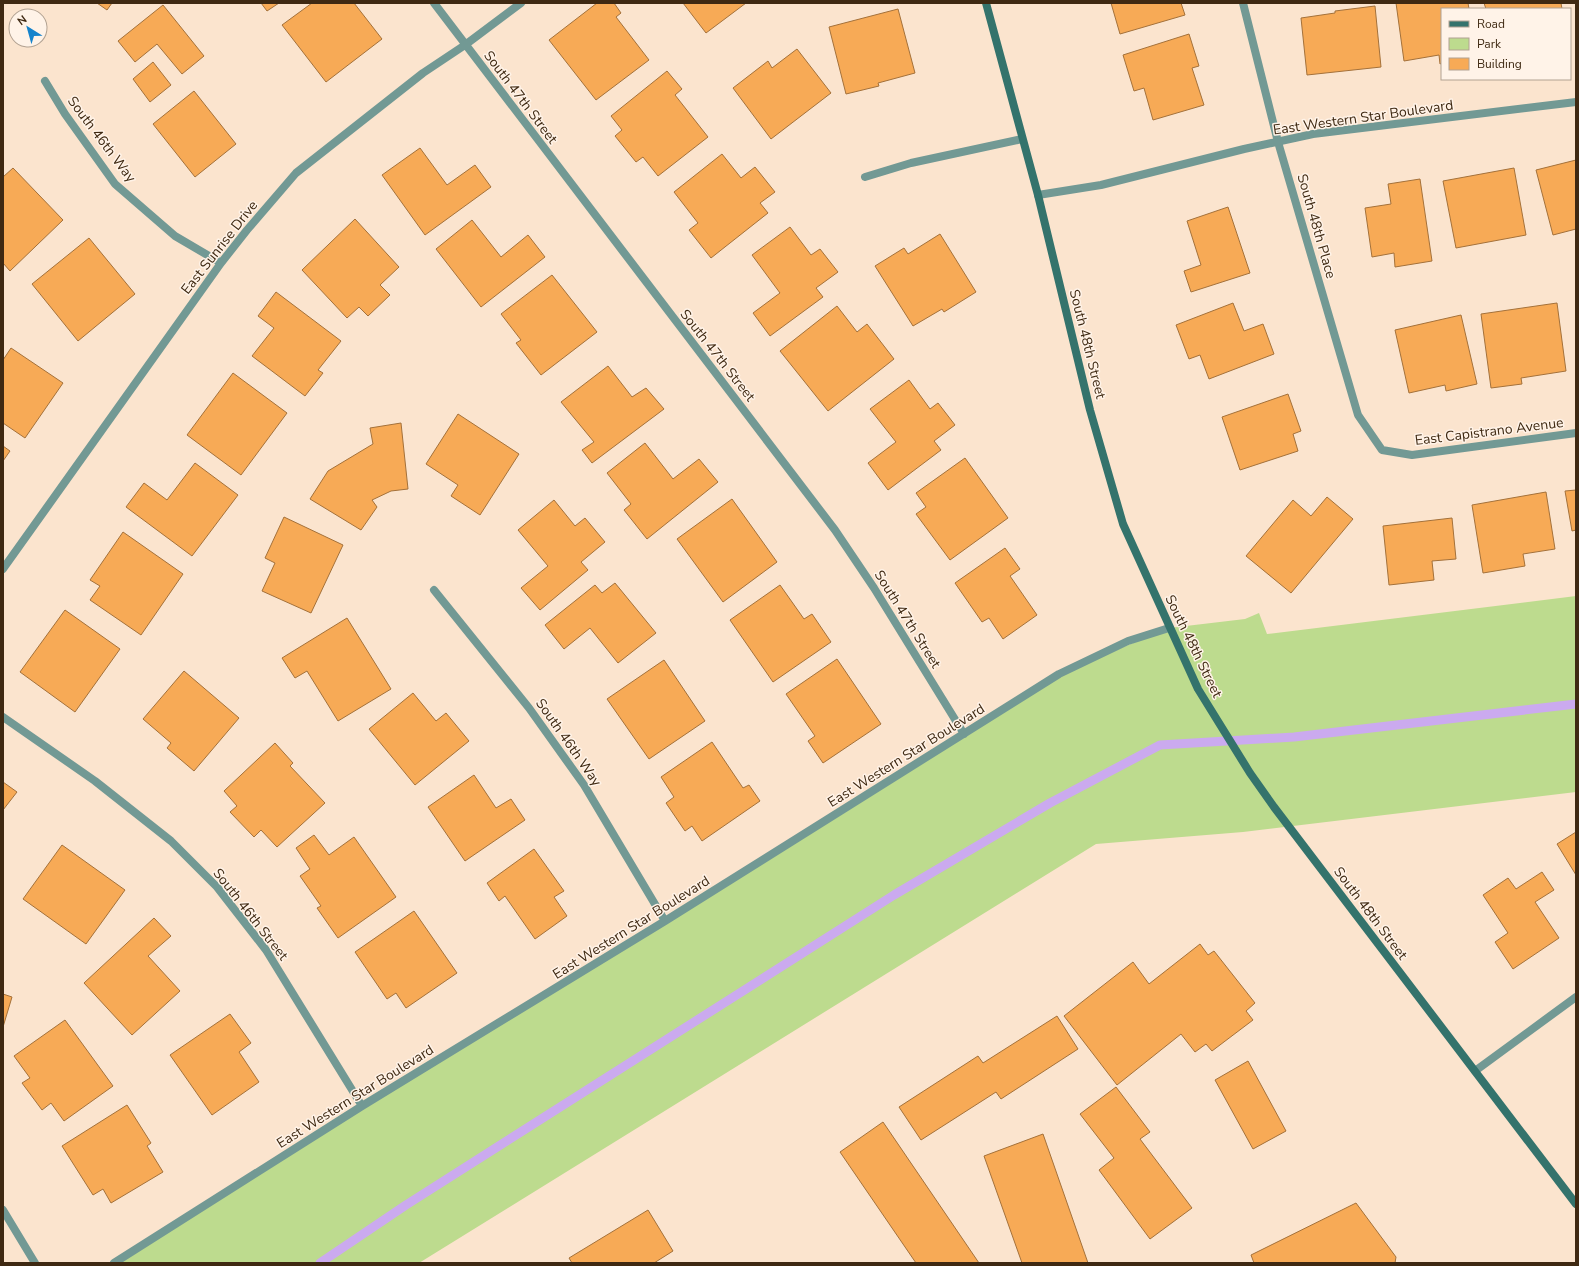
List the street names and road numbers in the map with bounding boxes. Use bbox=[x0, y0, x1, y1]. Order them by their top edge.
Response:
street label: South 47th Street bbox=[479, 47, 562, 148]
street label: South 46th Way bbox=[63, 92, 141, 187]
street label: East Western Star Boulevard bbox=[1272, 95, 1454, 140]
street label: South 48th Place bbox=[1292, 172, 1341, 281]
street label: East Sunrise Drive bbox=[177, 196, 262, 298]
street label: South 48th Street bbox=[1065, 287, 1110, 401]
street label: South 47th Street bbox=[676, 305, 760, 405]
street label: East Capistrano Avenue bbox=[1414, 413, 1564, 450]
street label: South 47th Street bbox=[870, 567, 945, 672]
street label: South 48th Street bbox=[1160, 592, 1227, 701]
street label: South 46th Way bbox=[531, 695, 606, 791]
street label: East Western Star Boulevard bbox=[824, 699, 988, 812]
street label: South 48th Street bbox=[1329, 863, 1412, 964]
street label: South 46th Street bbox=[209, 864, 293, 964]
street label: East Western Star Boulevard bbox=[549, 871, 713, 984]
street label: East Western Star Boulevard bbox=[273, 1040, 437, 1153]

